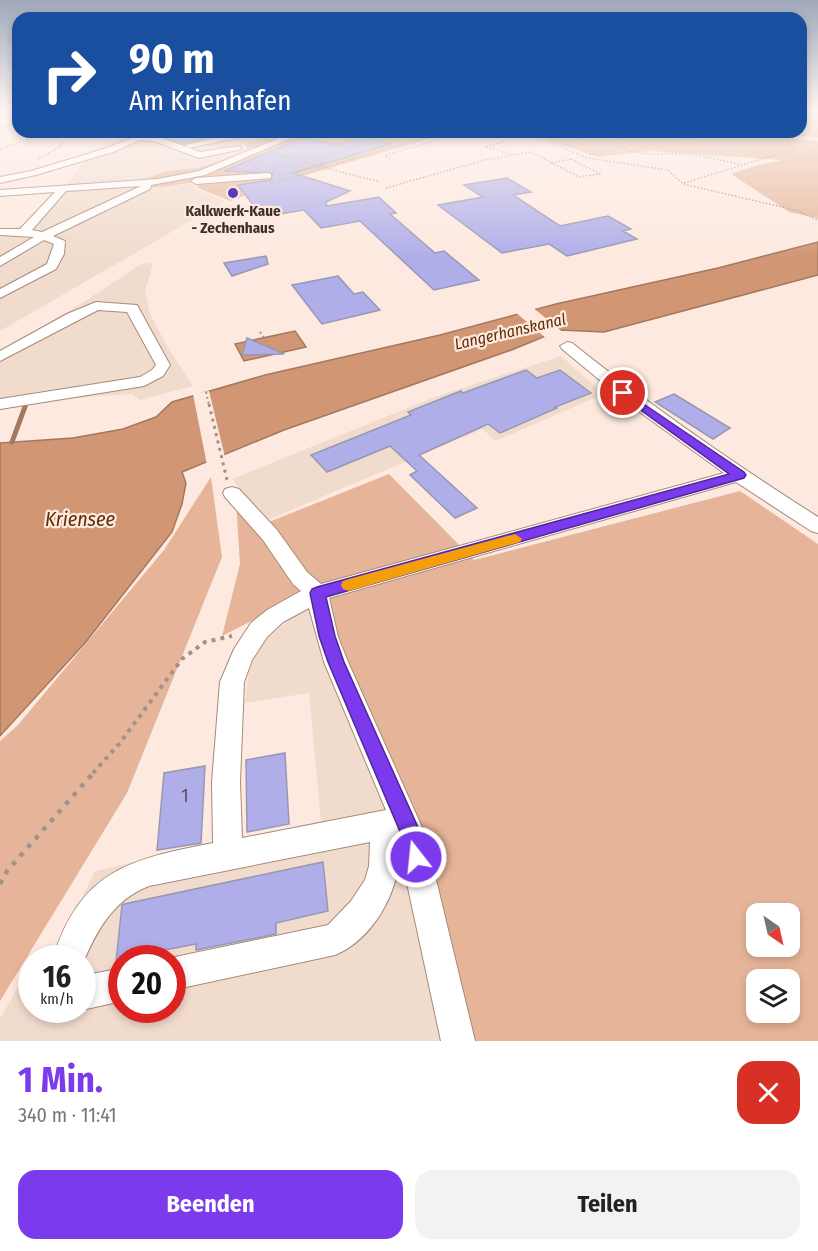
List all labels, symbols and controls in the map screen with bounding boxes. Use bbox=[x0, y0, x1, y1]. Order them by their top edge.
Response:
text: 90 m bbox=[129, 34, 214, 84]
icon: right bbox=[30, 36, 108, 114]
text: Am Krienhafen bbox=[129, 85, 291, 117]
marker: Kalkwerk-Kaue - Zechenhaus bbox=[226, 186, 240, 200]
place label: Kalkwerk-Kaue - Zechenhaus bbox=[185, 202, 281, 237]
water label: Langerhanskanal bbox=[453, 309, 568, 354]
pin bbox=[597, 367, 648, 418]
icon: arrive bbox=[606, 376, 639, 409]
water label: Kriensee bbox=[45, 507, 115, 531]
house number: 1 bbox=[181, 785, 189, 807]
position arrow bbox=[384, 825, 448, 889]
north arrow bbox=[746, 903, 800, 957]
map controls bbox=[746, 903, 800, 1023]
speed limit sign: 20 bbox=[108, 945, 186, 1023]
text: 16 bbox=[43, 959, 71, 995]
button: layers bbox=[746, 969, 800, 1023]
text: km/h bbox=[40, 990, 74, 1008]
text: 1 Min. bbox=[18, 1058, 103, 1102]
button: close bbox=[737, 1061, 800, 1124]
text: 340 m · 11:41 bbox=[18, 1103, 117, 1127]
button: Beenden bbox=[18, 1170, 403, 1239]
button: Teilen bbox=[415, 1170, 800, 1239]

